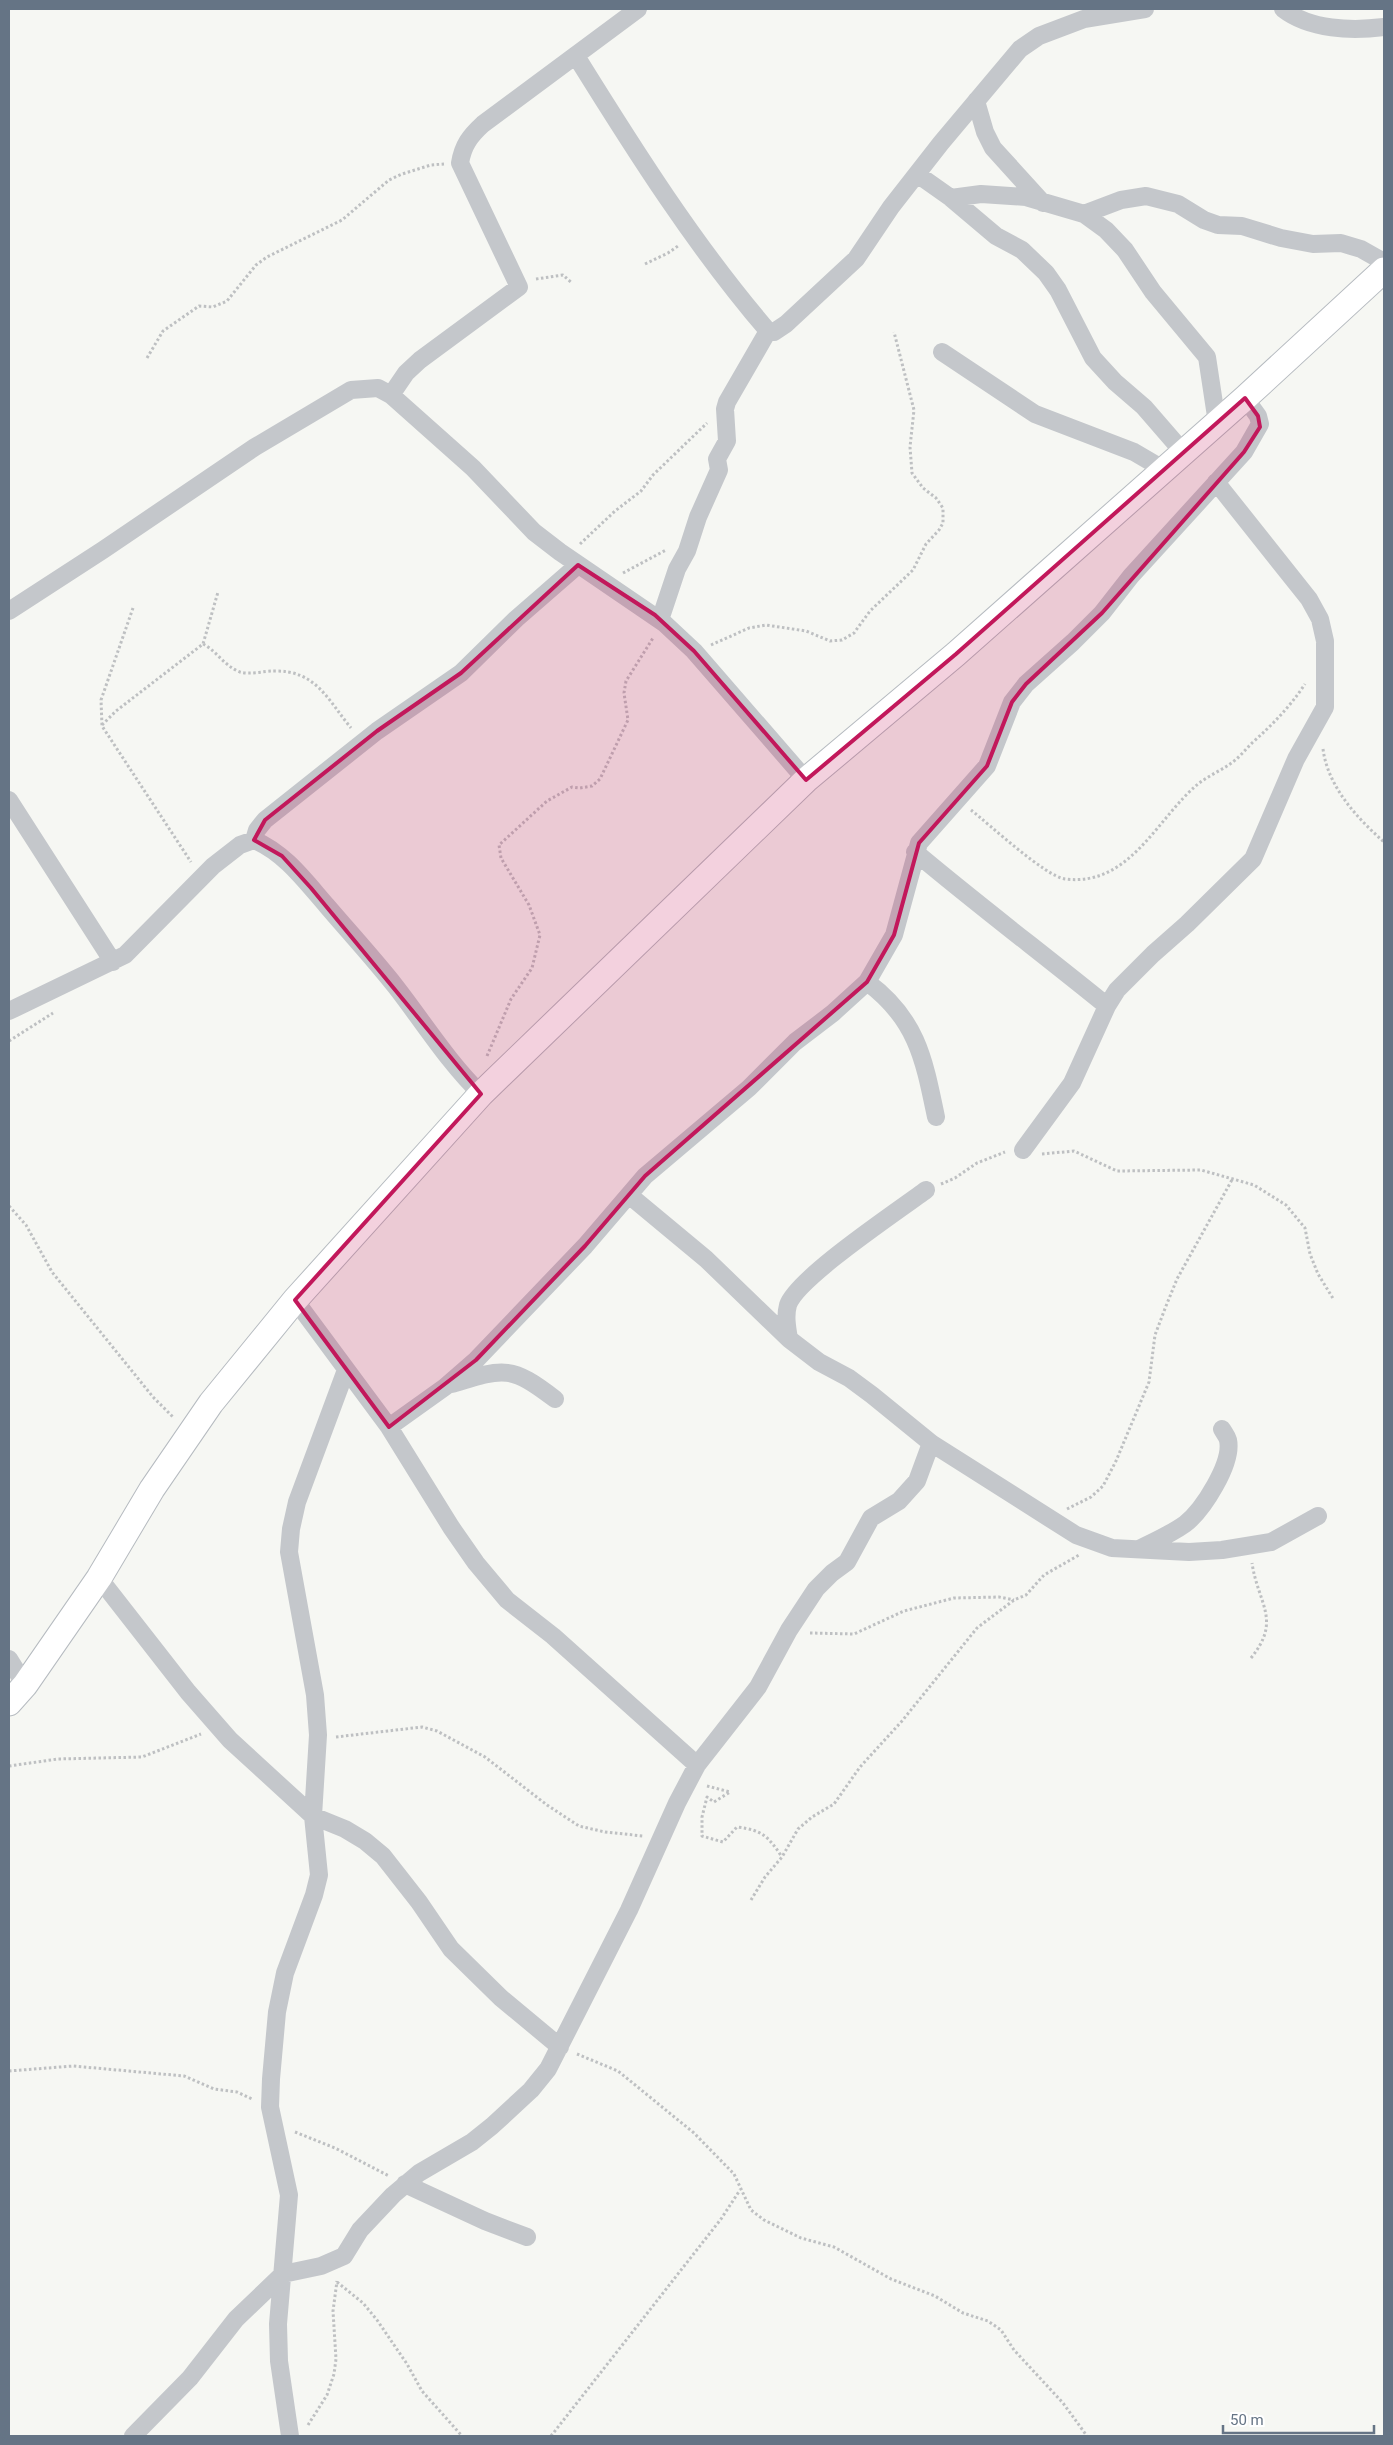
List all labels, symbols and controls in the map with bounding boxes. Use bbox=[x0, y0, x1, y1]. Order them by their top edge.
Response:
scale bar bbox=[1223, 2402, 1374, 2434]
text: 50 m bbox=[1230, 2411, 1264, 2429]

